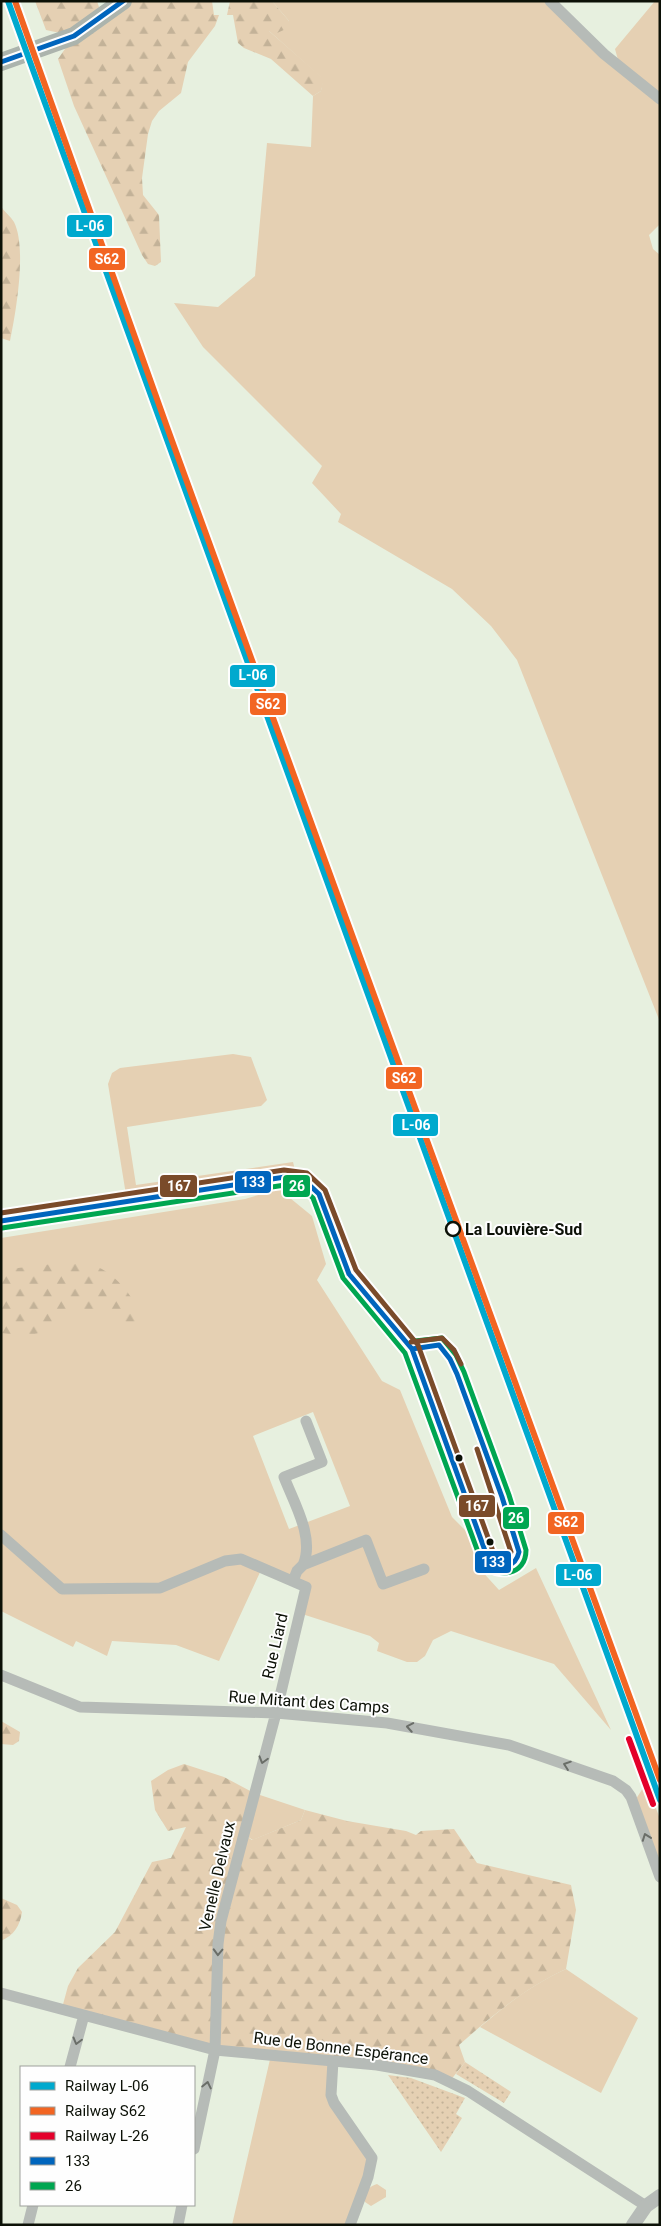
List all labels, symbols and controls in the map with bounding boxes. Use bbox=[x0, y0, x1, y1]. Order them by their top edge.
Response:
line badge: L-06 bbox=[66, 214, 113, 238]
text: L-06 bbox=[75, 218, 105, 234]
line badge: S62 bbox=[88, 247, 126, 271]
text: S62 bbox=[95, 251, 119, 267]
line badge: L-06 bbox=[229, 664, 276, 688]
text: L-06 bbox=[238, 667, 268, 683]
line badge: S62 bbox=[249, 692, 287, 716]
text: S62 bbox=[256, 696, 280, 712]
line badge: S62 bbox=[385, 1066, 423, 1090]
text: S62 bbox=[392, 1070, 416, 1086]
line badge: L-06 bbox=[392, 1113, 439, 1137]
text: L-06 bbox=[401, 1117, 431, 1133]
line badge: 133 bbox=[234, 1170, 272, 1194]
line badge: 167 bbox=[159, 1174, 198, 1198]
text: 133 bbox=[241, 1174, 265, 1190]
line badge: 26 bbox=[282, 1174, 311, 1198]
text: 167 bbox=[167, 1178, 191, 1194]
text: 26 bbox=[289, 1178, 305, 1194]
place label: La Louvière-Sud bbox=[465, 1220, 582, 1239]
marker: La Louvière-Sud bbox=[445, 1221, 461, 1237]
unlabelled marker bbox=[454, 1453, 464, 1463]
line badge: 167 bbox=[458, 1494, 496, 1518]
text: 167 bbox=[465, 1498, 489, 1514]
line badge: 26 bbox=[502, 1506, 530, 1530]
text: 26 bbox=[508, 1510, 524, 1526]
line badge: S62 bbox=[547, 1511, 585, 1535]
text: S62 bbox=[554, 1514, 578, 1530]
unlabelled marker bbox=[485, 1537, 495, 1547]
line badge: 133 bbox=[474, 1550, 512, 1574]
text: 133 bbox=[481, 1554, 505, 1570]
line badge: L-06 bbox=[555, 1563, 602, 1587]
text: L-06 bbox=[563, 1567, 593, 1583]
street label: Rue Liard bbox=[258, 1611, 292, 1681]
street label: Rue Mitant des Camps bbox=[228, 1687, 390, 1717]
one-way arrow bbox=[405, 1722, 414, 1732]
one-way arrow bbox=[258, 1756, 269, 1764]
one-way arrow bbox=[563, 1761, 572, 1771]
street label: Venelle Delvaux bbox=[195, 1819, 239, 1933]
one-way arrow bbox=[641, 1833, 651, 1841]
one-way arrow bbox=[213, 1948, 223, 1956]
street label: Rue de Bonne Espérance bbox=[252, 2028, 430, 2068]
one-way arrow bbox=[72, 2037, 82, 2045]
legend bbox=[20, 2066, 195, 2206]
text: Railway L-06 bbox=[65, 2077, 149, 2095]
one-way arrow bbox=[202, 2080, 212, 2089]
text: Railway S62 bbox=[65, 2102, 146, 2120]
text: Railway L-26 bbox=[65, 2127, 149, 2145]
text: 133 bbox=[65, 2152, 90, 2170]
text: 26 bbox=[65, 2177, 82, 2195]

